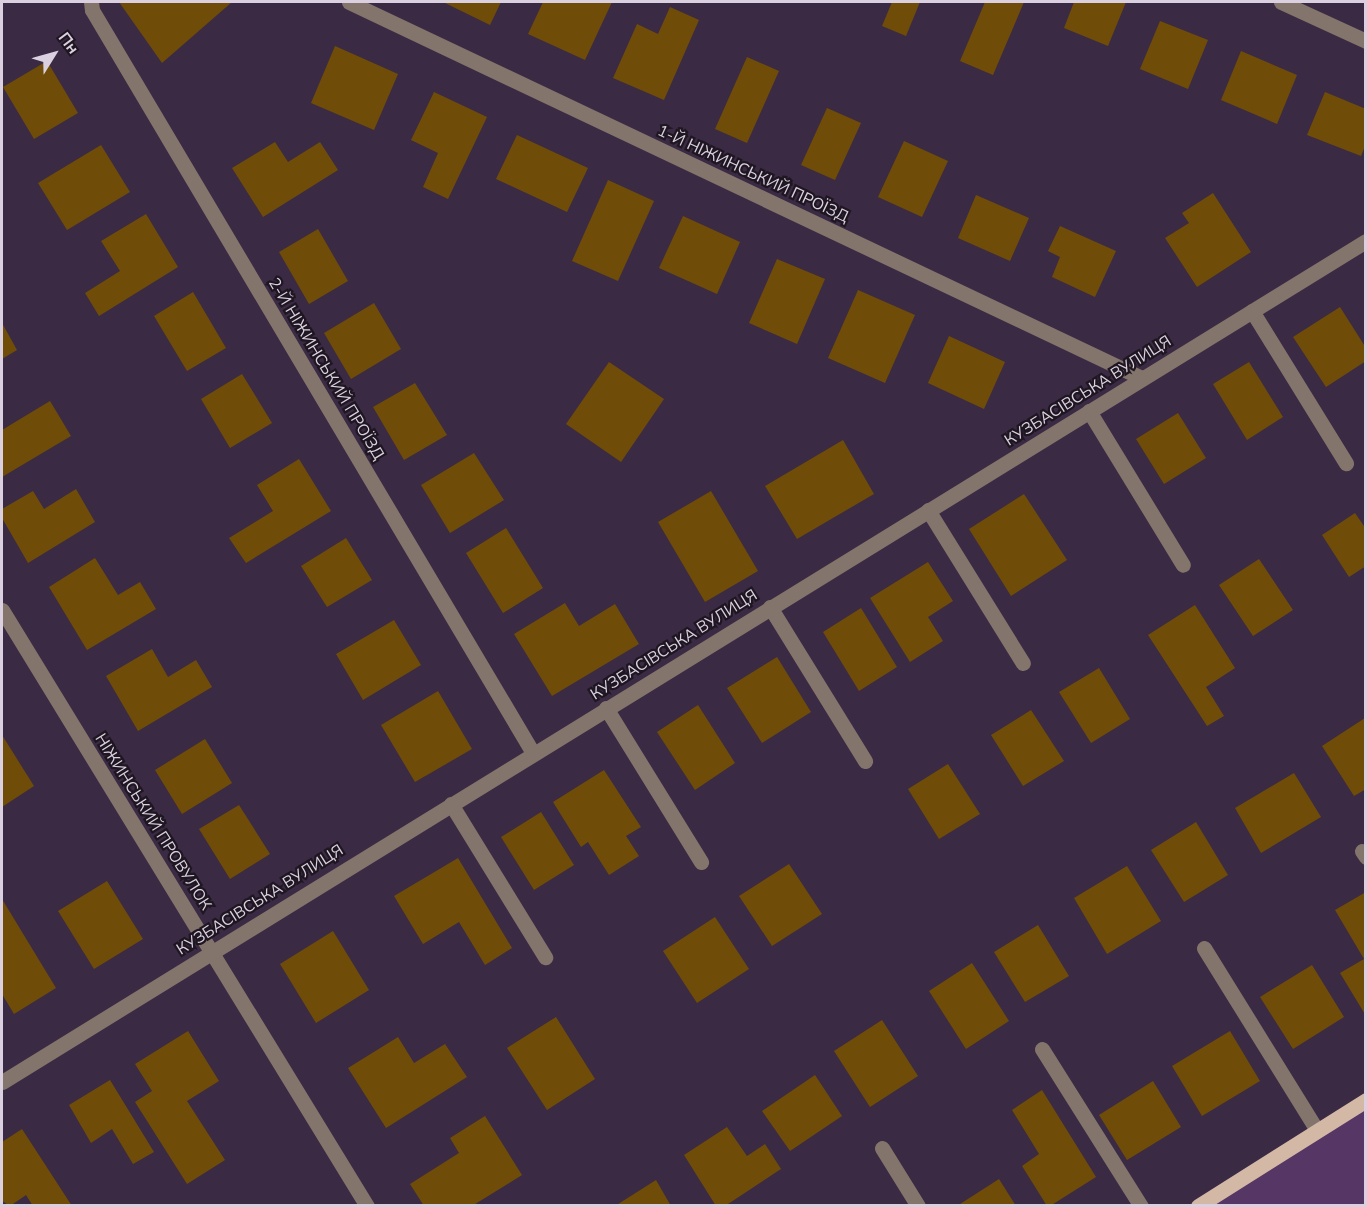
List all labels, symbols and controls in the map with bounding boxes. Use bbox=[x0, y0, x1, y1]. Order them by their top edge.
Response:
north arrow bbox=[24, 24, 84, 84]
text: Пн bbox=[53, 28, 84, 59]
street label: 1-Й НІЖИНСЬКИЙ ПРОЇЗД bbox=[654, 121, 852, 227]
street label: 2-Й НІЖИНСЬКИЙ ПРОЇЗД bbox=[264, 275, 388, 463]
street label: КУЗБАСІВСЬКА ВУЛИЦЯ bbox=[1001, 332, 1175, 450]
street label: КУЗБАСІВСЬКА ВУЛИЦЯ bbox=[587, 586, 761, 704]
street label: НІЖИНСЬКИЙ ПРОВУЛОК bbox=[91, 730, 215, 914]
street label: КУЗБАСІВСЬКА ВУЛИЦЯ bbox=[173, 841, 347, 959]

